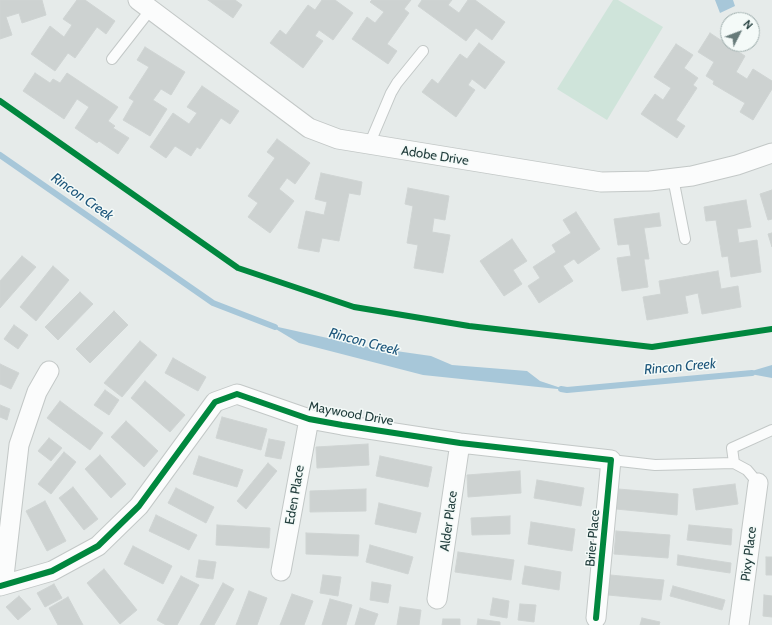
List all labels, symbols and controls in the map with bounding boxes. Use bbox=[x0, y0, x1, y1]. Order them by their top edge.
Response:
north arrow bbox=[720, 12, 760, 52]
text: N bbox=[740, 17, 756, 32]
street label: Adobe Drive bbox=[400, 143, 470, 169]
water label: Rincon Creek bbox=[48, 169, 116, 225]
water label: Rincon Creek bbox=[327, 325, 401, 359]
water label: Rincon Creek bbox=[643, 355, 717, 379]
street label: Maywood Drive bbox=[307, 399, 395, 429]
street label: Eden Place bbox=[282, 464, 308, 526]
street label: Alder Place bbox=[437, 490, 461, 552]
street label: Brier Place bbox=[583, 509, 603, 567]
street label: Pixy Place bbox=[738, 526, 760, 582]

